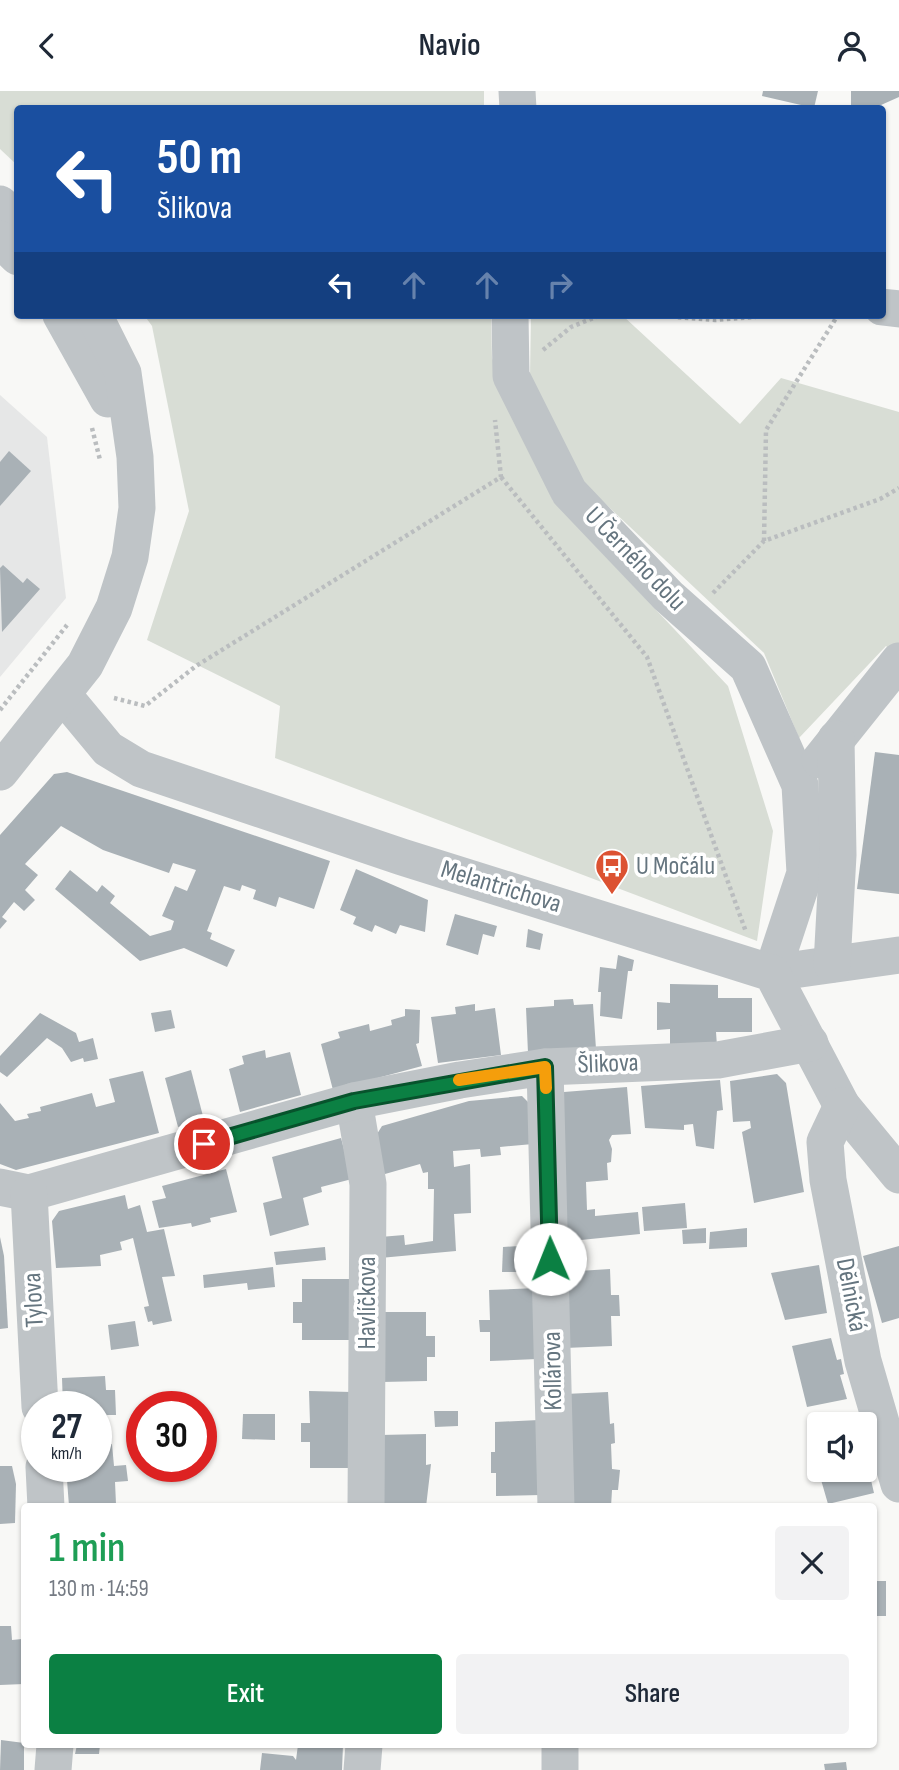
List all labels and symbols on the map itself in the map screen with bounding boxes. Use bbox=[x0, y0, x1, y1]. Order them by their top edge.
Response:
street label: U Černého dolu bbox=[578, 501, 692, 617]
bus stop icon: U Močálu bbox=[593, 847, 631, 896]
place label: U Močálu bbox=[636, 851, 715, 882]
street label: Melantrichova bbox=[437, 854, 565, 920]
street label: Šlikova bbox=[577, 1047, 639, 1081]
pin bbox=[174, 1114, 234, 1174]
position arrow bbox=[513, 1222, 587, 1296]
street label: Dělnická bbox=[829, 1256, 873, 1334]
street label: Havlíčkova bbox=[352, 1257, 383, 1349]
street label: Tylova bbox=[17, 1272, 51, 1328]
street label: Kollárova bbox=[537, 1331, 569, 1411]
speed limit sign: 30 bbox=[126, 1391, 217, 1482]

